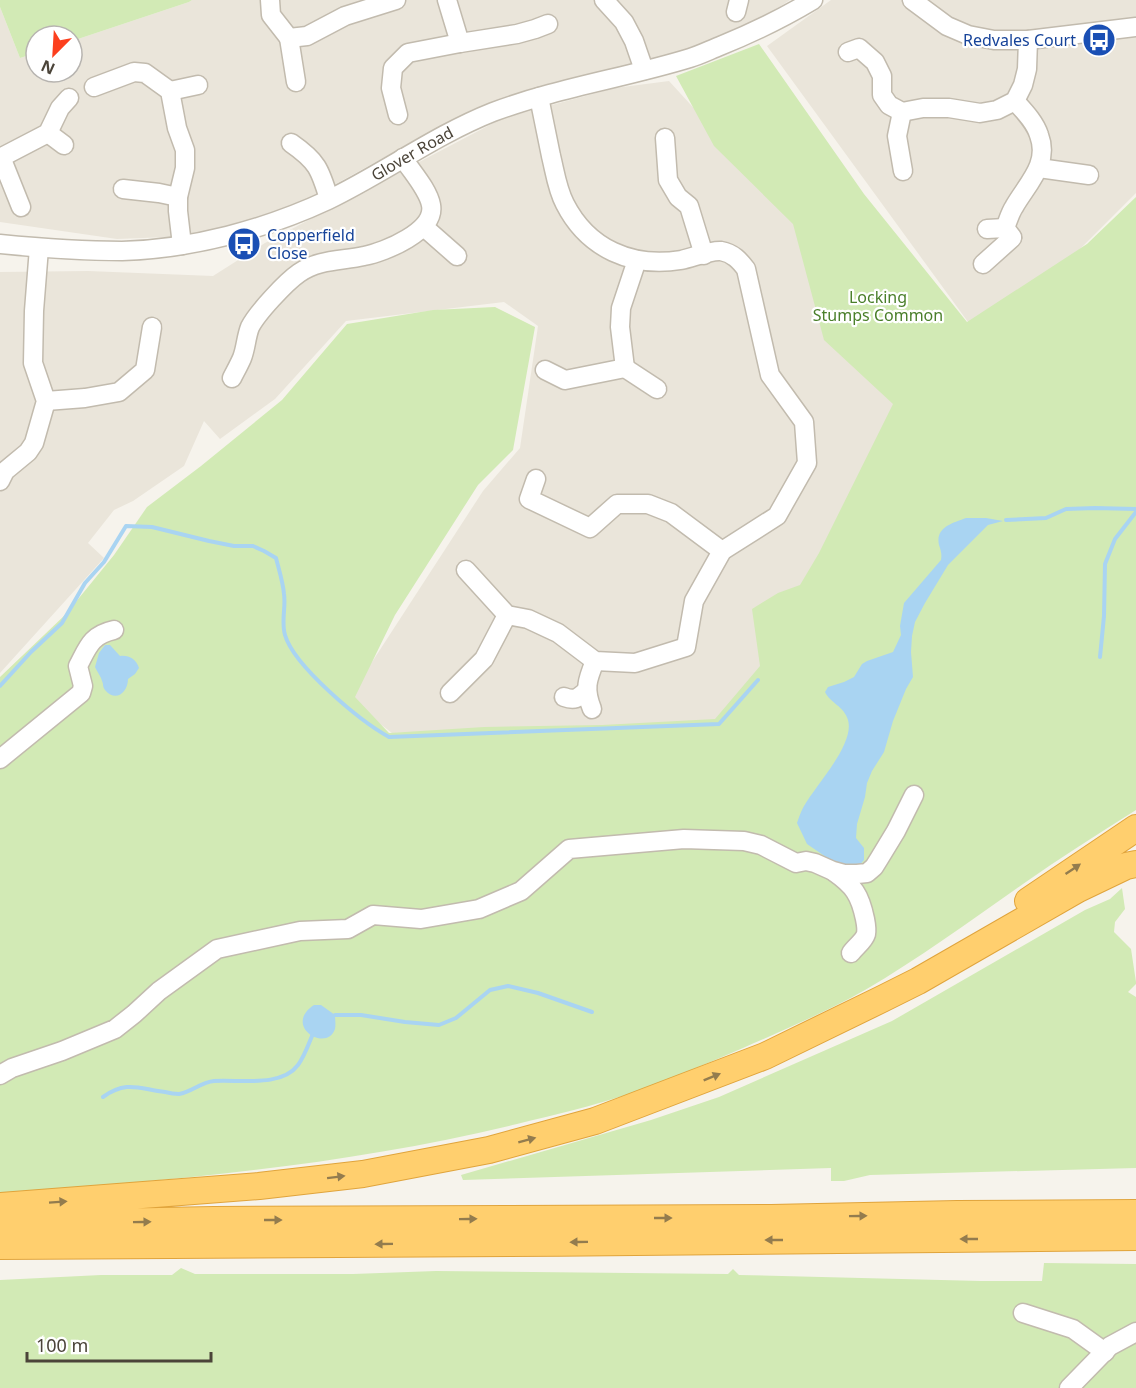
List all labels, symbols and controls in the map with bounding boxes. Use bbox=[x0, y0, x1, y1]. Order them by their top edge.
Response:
bus stop icon: Redvales Court bbox=[1081, 22, 1117, 58]
north arrow bbox=[24, 24, 84, 84]
place label: Redvales Court bbox=[963, 29, 1076, 51]
text: N bbox=[37, 55, 58, 80]
street label: Glover Road bbox=[367, 121, 457, 186]
place label: Copperfield Close bbox=[267, 224, 355, 264]
bus stop icon: Copperfield Close bbox=[226, 226, 262, 262]
park label: Locking Stumps Common bbox=[813, 286, 943, 326]
one-way arrow bbox=[1065, 864, 1081, 875]
one-way arrow bbox=[703, 1072, 721, 1081]
one-way arrow bbox=[518, 1134, 537, 1144]
one-way arrow bbox=[327, 1172, 346, 1182]
one-way arrow bbox=[49, 1197, 68, 1207]
one-way arrow bbox=[848, 1211, 867, 1221]
one-way arrow bbox=[653, 1213, 672, 1223]
one-way arrow bbox=[263, 1215, 282, 1225]
one-way arrow bbox=[458, 1215, 477, 1224]
one-way arrow bbox=[133, 1217, 152, 1226]
one-way arrow bbox=[960, 1234, 979, 1244]
one-way arrow bbox=[765, 1235, 784, 1245]
one-way arrow bbox=[570, 1237, 589, 1246]
one-way arrow bbox=[375, 1239, 394, 1249]
scale bar bbox=[27, 1325, 212, 1363]
text: 100 m bbox=[36, 1333, 88, 1357]

